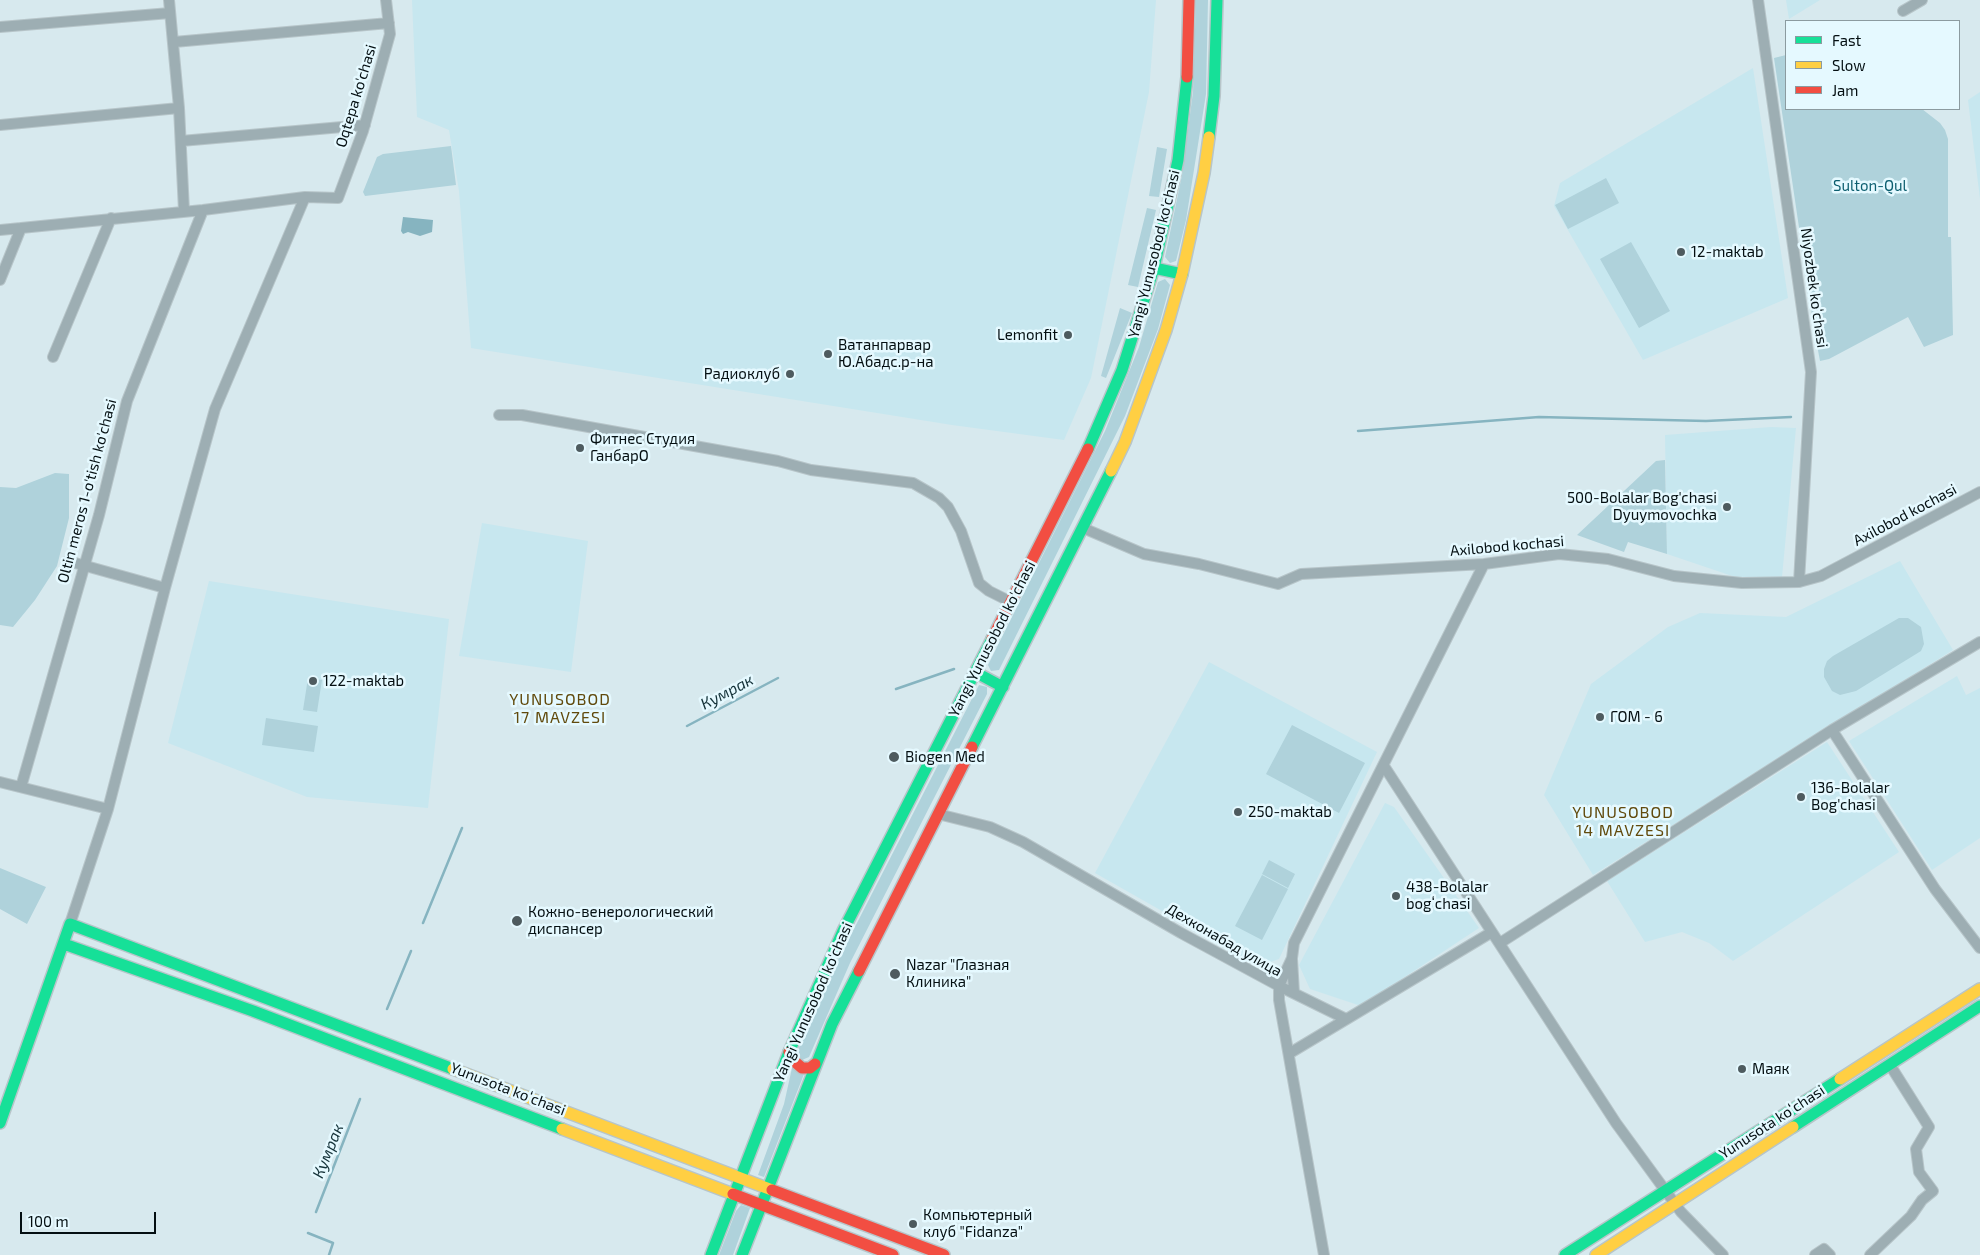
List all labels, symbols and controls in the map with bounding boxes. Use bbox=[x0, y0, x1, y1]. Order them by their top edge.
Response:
legend bbox=[1785, 20, 1960, 110]
text: Fast bbox=[1832, 31, 1861, 49]
street label: Oqtepa ko'chasi bbox=[332, 42, 380, 150]
text: Slow bbox=[1832, 56, 1866, 74]
text: Jam bbox=[1832, 81, 1858, 99]
street label: Yangi Yunusobod ko'chasi bbox=[1124, 168, 1184, 340]
park label: Sulton-Qul bbox=[1833, 177, 1907, 195]
street label: Niyozbek koʻchasi bbox=[1797, 227, 1831, 349]
place label: 12-maktab bbox=[1691, 243, 1764, 261]
marker: 12-maktab bbox=[1675, 246, 1687, 258]
place label: Lemonfit bbox=[997, 326, 1058, 344]
marker: Lemonfit bbox=[1062, 329, 1074, 341]
place label: Ватанпарвар Ю.Абадс.р-на bbox=[838, 336, 934, 371]
marker: Ватанпарвар Ю.Абадс.р-на bbox=[822, 348, 834, 360]
place label: Радиоклуб bbox=[704, 365, 780, 383]
marker: Радиоклуб bbox=[784, 368, 796, 380]
street label: Oltin meros 1-o'tish ko'chasi bbox=[54, 397, 120, 585]
place label: Фитнес Студия ГанбарО bbox=[590, 430, 695, 465]
marker: Фитнес Студия ГанбарО bbox=[574, 442, 586, 454]
street label: Axilobod kochasi bbox=[1850, 480, 1960, 550]
place label: 500-Bolalar Bog'chasi Dyuymovochka bbox=[1567, 489, 1717, 524]
marker: 500-Bolalar Bog'chasi Dyuymovochka bbox=[1721, 501, 1733, 513]
street label: Axilobod kochasi bbox=[1449, 532, 1565, 560]
street label: Yangi Yunusobod ko'chasi bbox=[945, 558, 1039, 720]
water label: Кумрак bbox=[697, 670, 757, 714]
place label: 122-maktab bbox=[323, 672, 404, 690]
marker: 122-maktab bbox=[307, 675, 319, 687]
district label: YUNUSOBOD 17 MAVZESI bbox=[508, 690, 612, 728]
place label: ГОМ - 6 bbox=[1610, 708, 1663, 726]
marker: ГОМ - 6 bbox=[1594, 711, 1606, 723]
place label: Biogen Med bbox=[905, 748, 985, 766]
marker: Biogen Med bbox=[887, 750, 901, 764]
place label: 136-Bolalar Bog'chasi bbox=[1811, 779, 1890, 814]
marker: 136-Bolalar Bog'chasi bbox=[1795, 791, 1807, 803]
place label: 250-maktab bbox=[1248, 803, 1332, 821]
district label: YUNUSOBOD 14 MAVZESI bbox=[1571, 803, 1675, 841]
marker: 250-maktab bbox=[1232, 806, 1244, 818]
place label: 438-Bolalar bogʻchasi bbox=[1406, 878, 1489, 913]
marker: 438-Bolalar bogʻchasi bbox=[1390, 890, 1402, 902]
street label: Дехконабад улица bbox=[1163, 900, 1285, 980]
place label: Кожно-венерологический диспансер bbox=[528, 903, 714, 938]
marker: Кожно-венерологический диспансер bbox=[510, 914, 524, 928]
street label: Yangi Yunusobod ko'chasi bbox=[770, 919, 856, 1085]
place label: Nazar "Глазная Клиника" bbox=[906, 956, 1009, 991]
marker: Nazar "Глазная Клиника" bbox=[888, 967, 902, 981]
street label: Yunusota koʻchasi bbox=[448, 1059, 568, 1119]
place label: Маяк bbox=[1752, 1060, 1790, 1078]
marker: Маяк bbox=[1736, 1063, 1748, 1075]
street label: Yunusota koʻchasi bbox=[1716, 1081, 1828, 1163]
water label: Кумрак bbox=[308, 1121, 348, 1181]
scale bar bbox=[22, 1202, 159, 1234]
place label: Компьютерный клуб "Fidanza" bbox=[923, 1206, 1032, 1241]
text: 100 m bbox=[28, 1212, 69, 1230]
marker: Компьютерный клуб "Fidanza" bbox=[907, 1218, 919, 1230]

